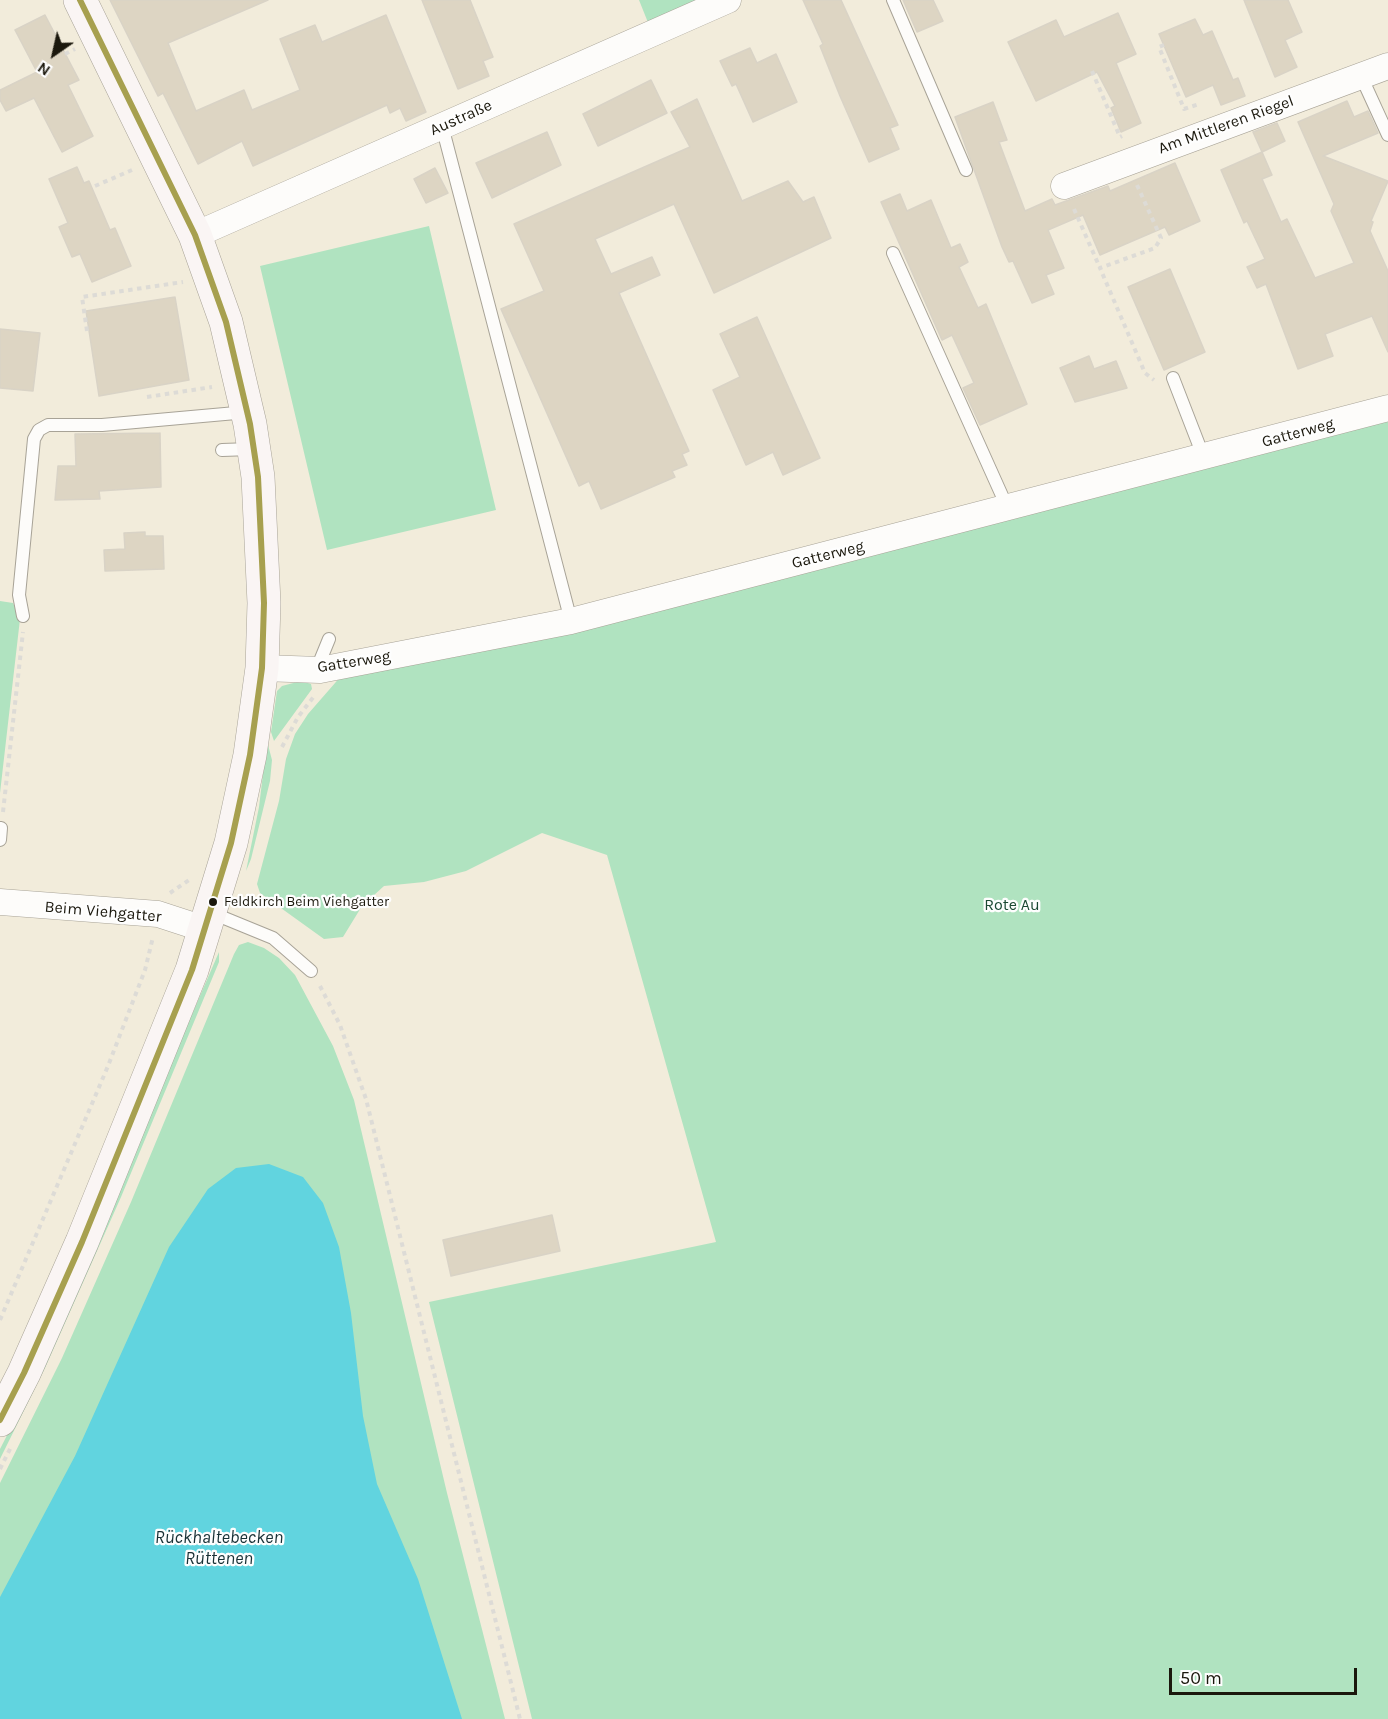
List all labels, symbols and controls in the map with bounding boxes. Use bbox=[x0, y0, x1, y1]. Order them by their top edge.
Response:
north arrow bbox=[24, 24, 84, 84]
text: N bbox=[34, 58, 54, 80]
street label: Am Mittleren Riegel bbox=[1156, 92, 1296, 158]
street label: Austraße bbox=[427, 96, 495, 140]
street label: Gatterweg bbox=[1260, 414, 1336, 452]
street label: Gatterweg bbox=[790, 537, 866, 573]
street label: Gatterweg bbox=[316, 647, 392, 677]
place label: Feldkirch Beim Viehgatter bbox=[224, 894, 389, 910]
park label: Rote Au bbox=[984, 895, 1040, 915]
marker: Feldkirch Beim Viehgatter bbox=[207, 896, 219, 908]
street label: Beim Viehgatter bbox=[44, 897, 162, 927]
water label: Rückhaltebecken Rüttenen bbox=[155, 1527, 283, 1570]
scale bar bbox=[1172, 1656, 1360, 1694]
text: 50 m bbox=[1180, 1667, 1222, 1689]

